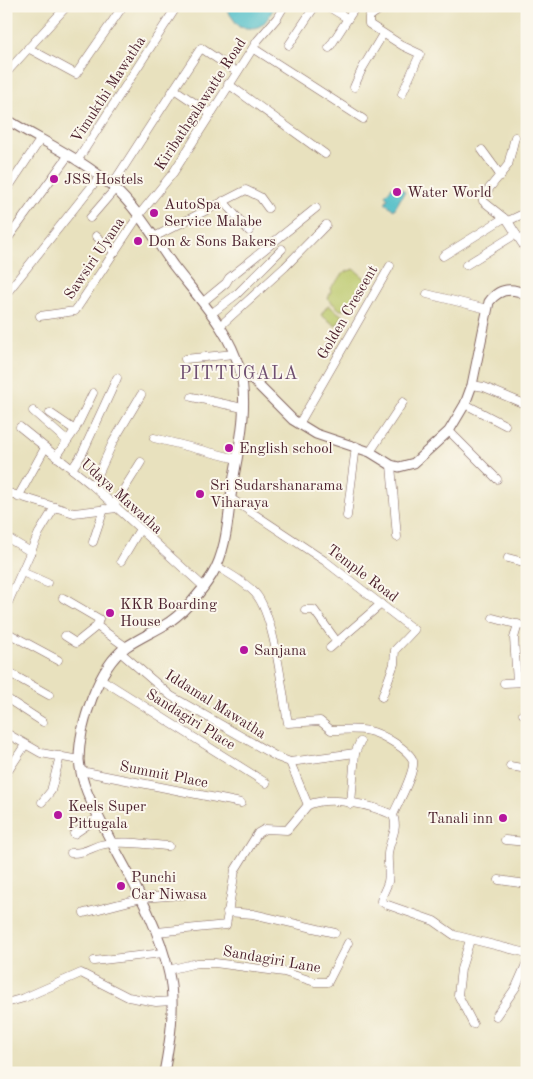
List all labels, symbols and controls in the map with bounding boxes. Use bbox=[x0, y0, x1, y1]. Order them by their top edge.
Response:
street label: Vimukthi Mawatha bbox=[69, 34, 149, 146]
street label: Kiribathgalawatte Road bbox=[153, 36, 250, 174]
marker: JSS Hostels bbox=[48, 173, 60, 185]
place label: JSS Hostels bbox=[64, 173, 143, 188]
marker: Water World bbox=[391, 186, 403, 198]
place label: Water World bbox=[407, 186, 492, 201]
place label: AutoSpa Service Malabe bbox=[164, 198, 262, 230]
marker: AutoSpa Service Malabe bbox=[148, 207, 160, 219]
street label: Sawsiri Uyana bbox=[62, 215, 128, 302]
marker: Don & Sons Bakers bbox=[132, 235, 144, 247]
place label: Don & Sons Bakers bbox=[148, 235, 276, 250]
street label: Golden Crescent bbox=[315, 263, 381, 362]
district label: PITTUGALA bbox=[179, 365, 299, 383]
marker: English school bbox=[223, 442, 235, 454]
place label: English school bbox=[239, 442, 333, 457]
street label: Udaya Mawatha bbox=[77, 457, 165, 538]
place label: Sri Sudarshanarama Viharaya bbox=[210, 479, 343, 511]
marker: Sri Sudarshanarama Viharaya bbox=[194, 488, 206, 500]
street label: Temple Road bbox=[324, 543, 401, 606]
place label: KKR Boarding House bbox=[120, 598, 217, 630]
marker: KKR Boarding House bbox=[104, 607, 116, 619]
marker: Sanjana bbox=[238, 644, 250, 656]
place label: Sanjana bbox=[254, 644, 307, 659]
street label: Iddamal Mawatha bbox=[162, 668, 269, 743]
street label: Sandagiri Place bbox=[143, 687, 237, 754]
street label: Summit Place bbox=[118, 760, 209, 791]
place label: Keels Super Pittugala bbox=[68, 800, 146, 832]
marker: Keels Super Pittugala bbox=[52, 809, 64, 821]
place label: Tanali inn bbox=[428, 812, 493, 827]
marker: Tanali inn bbox=[497, 812, 509, 824]
place label: Punchi Car Niwasa bbox=[131, 871, 207, 903]
marker: Punchi Car Niwasa bbox=[115, 880, 127, 892]
street label: Sandagiri Lane bbox=[222, 944, 322, 976]

